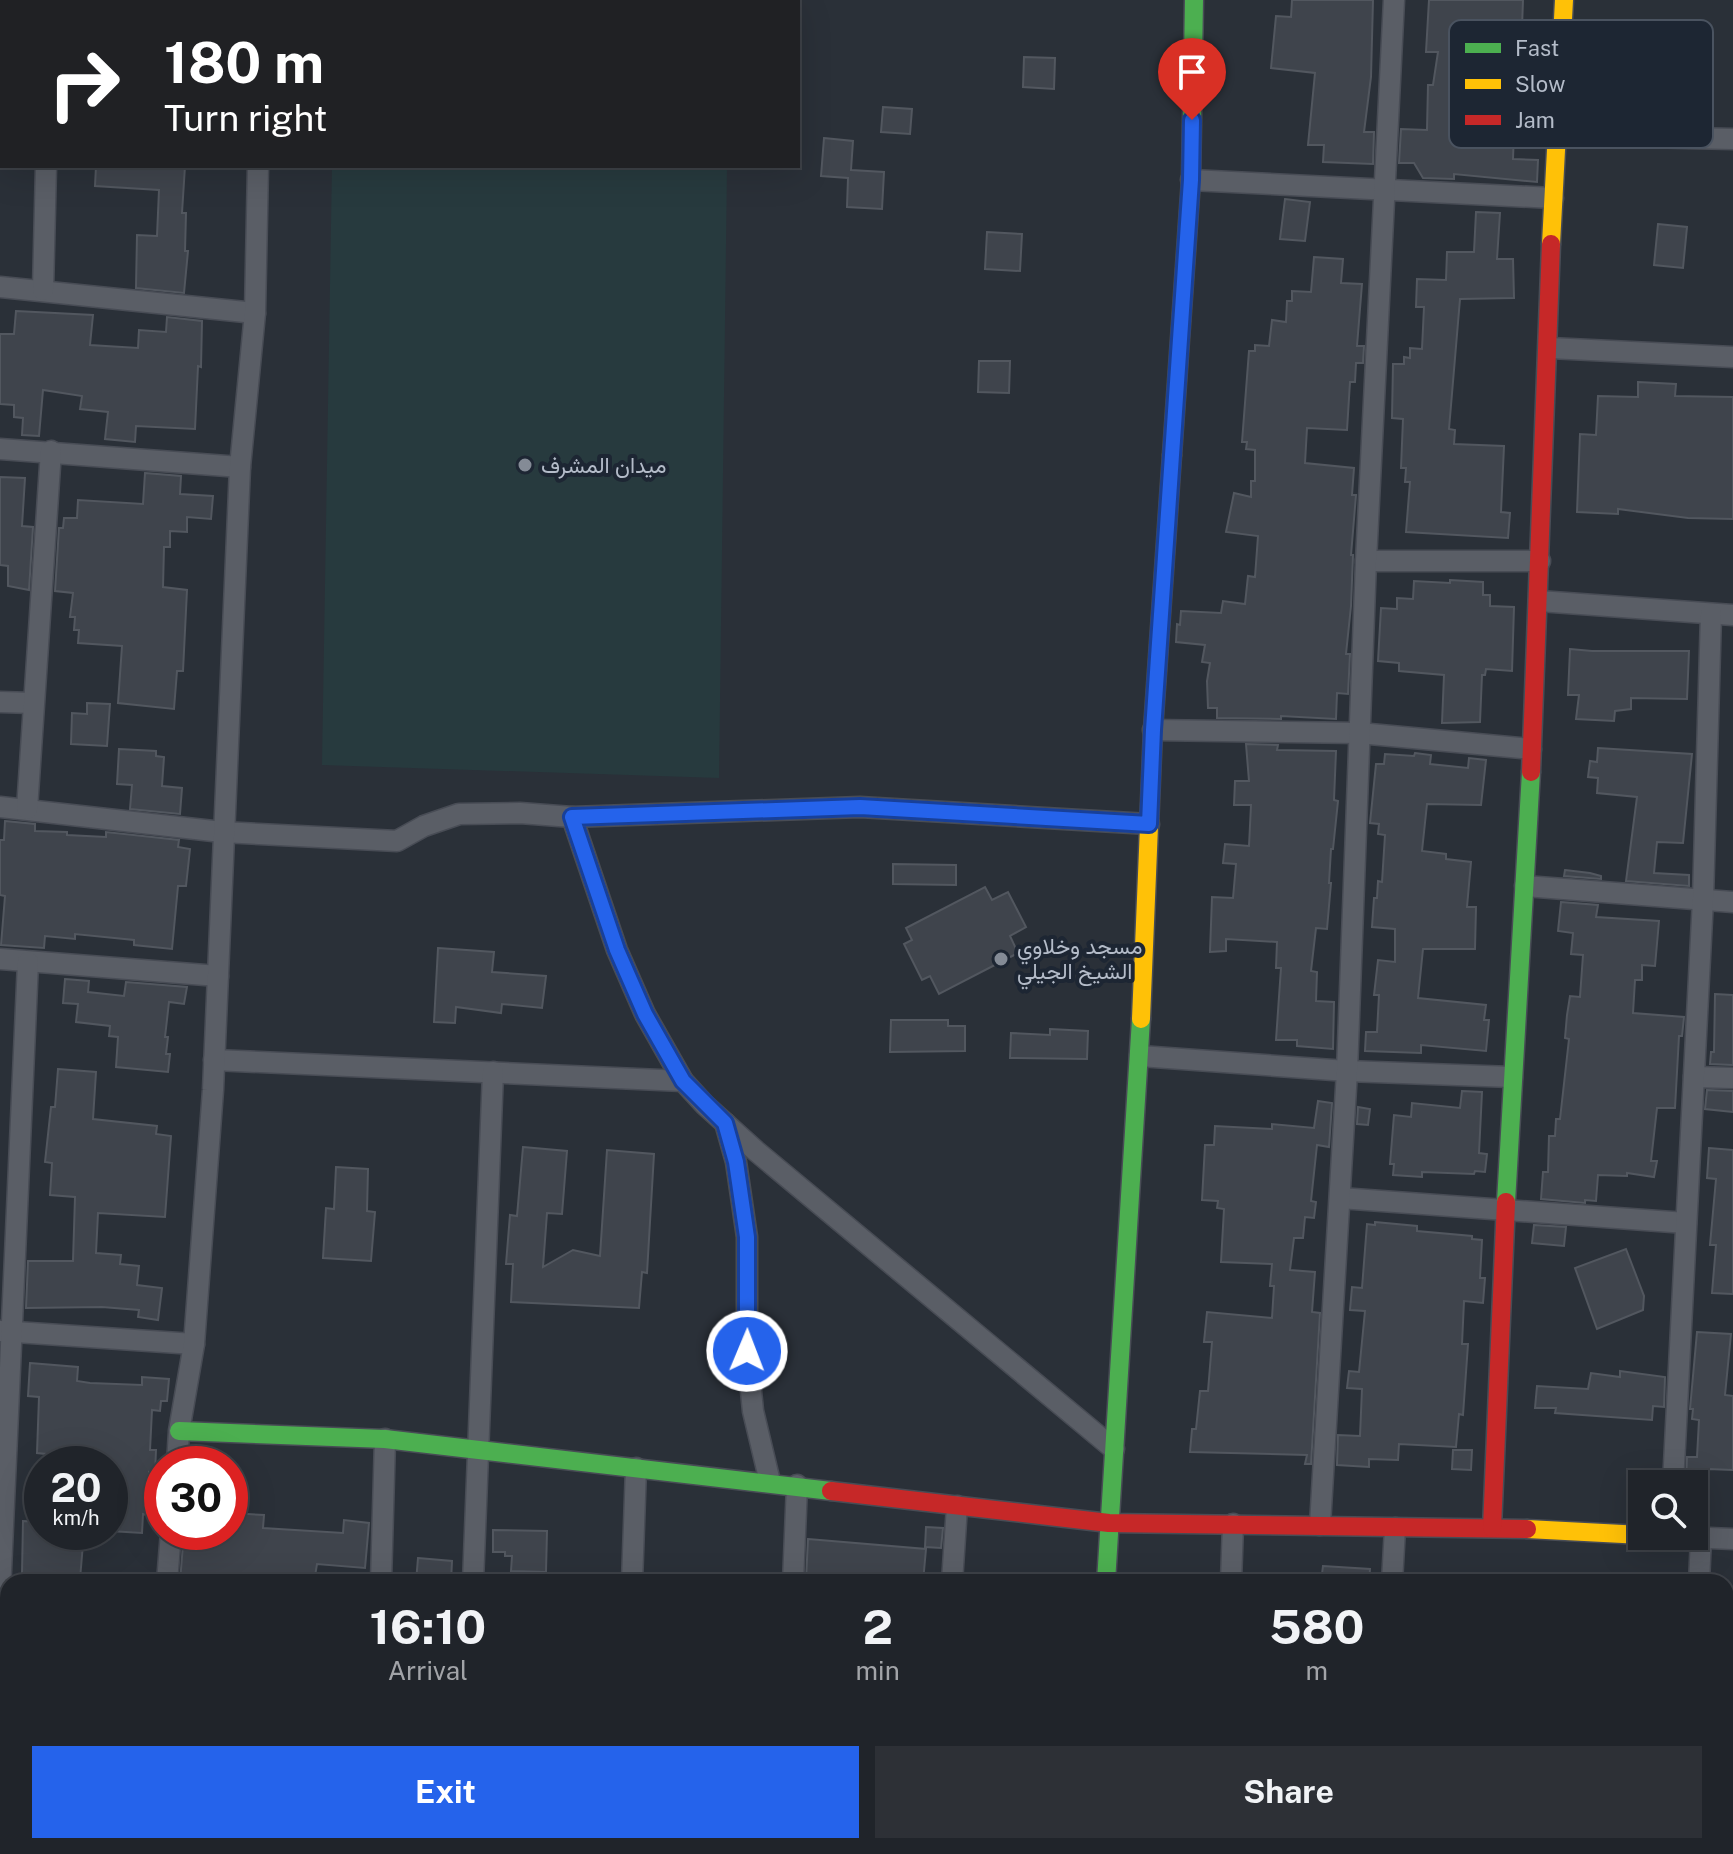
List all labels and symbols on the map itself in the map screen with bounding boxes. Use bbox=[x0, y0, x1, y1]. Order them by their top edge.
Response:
legend bbox=[1449, 20, 1713, 148]
text: Fast bbox=[1515, 35, 1559, 61]
pin bbox=[1158, 38, 1226, 120]
text: Slow bbox=[1515, 71, 1565, 97]
text: Jam bbox=[1515, 107, 1555, 133]
place label: ميدان المشرف bbox=[541, 452, 666, 479]
marker: ميدان المشرف bbox=[516, 456, 534, 474]
place label: مسجد وخلاوي الشيخ الجيلي bbox=[1017, 933, 1142, 990]
marker: مسجد وخلاوي الشيخ الجيلي bbox=[992, 950, 1010, 968]
position arrow bbox=[705, 1309, 789, 1393]
speed limit sign: 30 bbox=[144, 1446, 248, 1550]

